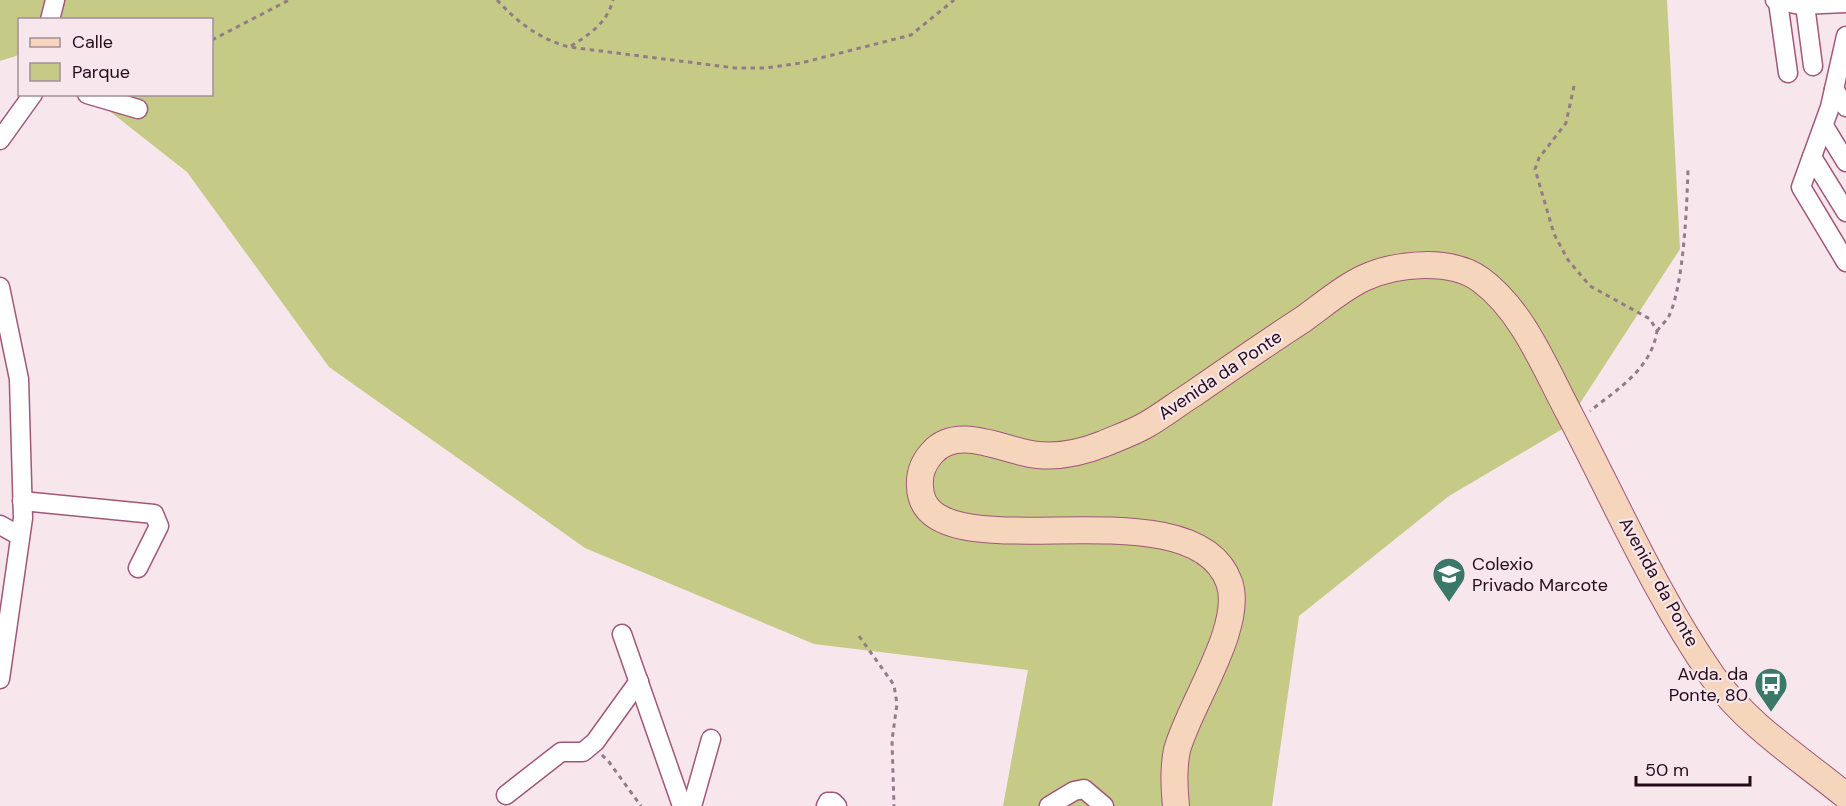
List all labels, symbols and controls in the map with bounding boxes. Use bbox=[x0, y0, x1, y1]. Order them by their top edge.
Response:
legend bbox=[18, 18, 213, 96]
text: Calle bbox=[72, 30, 113, 54]
text: Parque bbox=[72, 60, 130, 84]
street label: Avenida da Ponte bbox=[1153, 325, 1287, 425]
street label: Avenida da Ponte bbox=[1613, 513, 1705, 651]
place label: Colexio Privado Marcote bbox=[1472, 552, 1608, 597]
school or university icon: Colexio Privado Marcote bbox=[1431, 556, 1467, 603]
place label: Avda. da Ponte, 80 bbox=[1669, 662, 1748, 707]
bus stop icon: Avda. da Ponte, 80 bbox=[1753, 666, 1789, 713]
scale bar bbox=[1636, 749, 1750, 787]
text: 50 m bbox=[1645, 758, 1689, 782]

